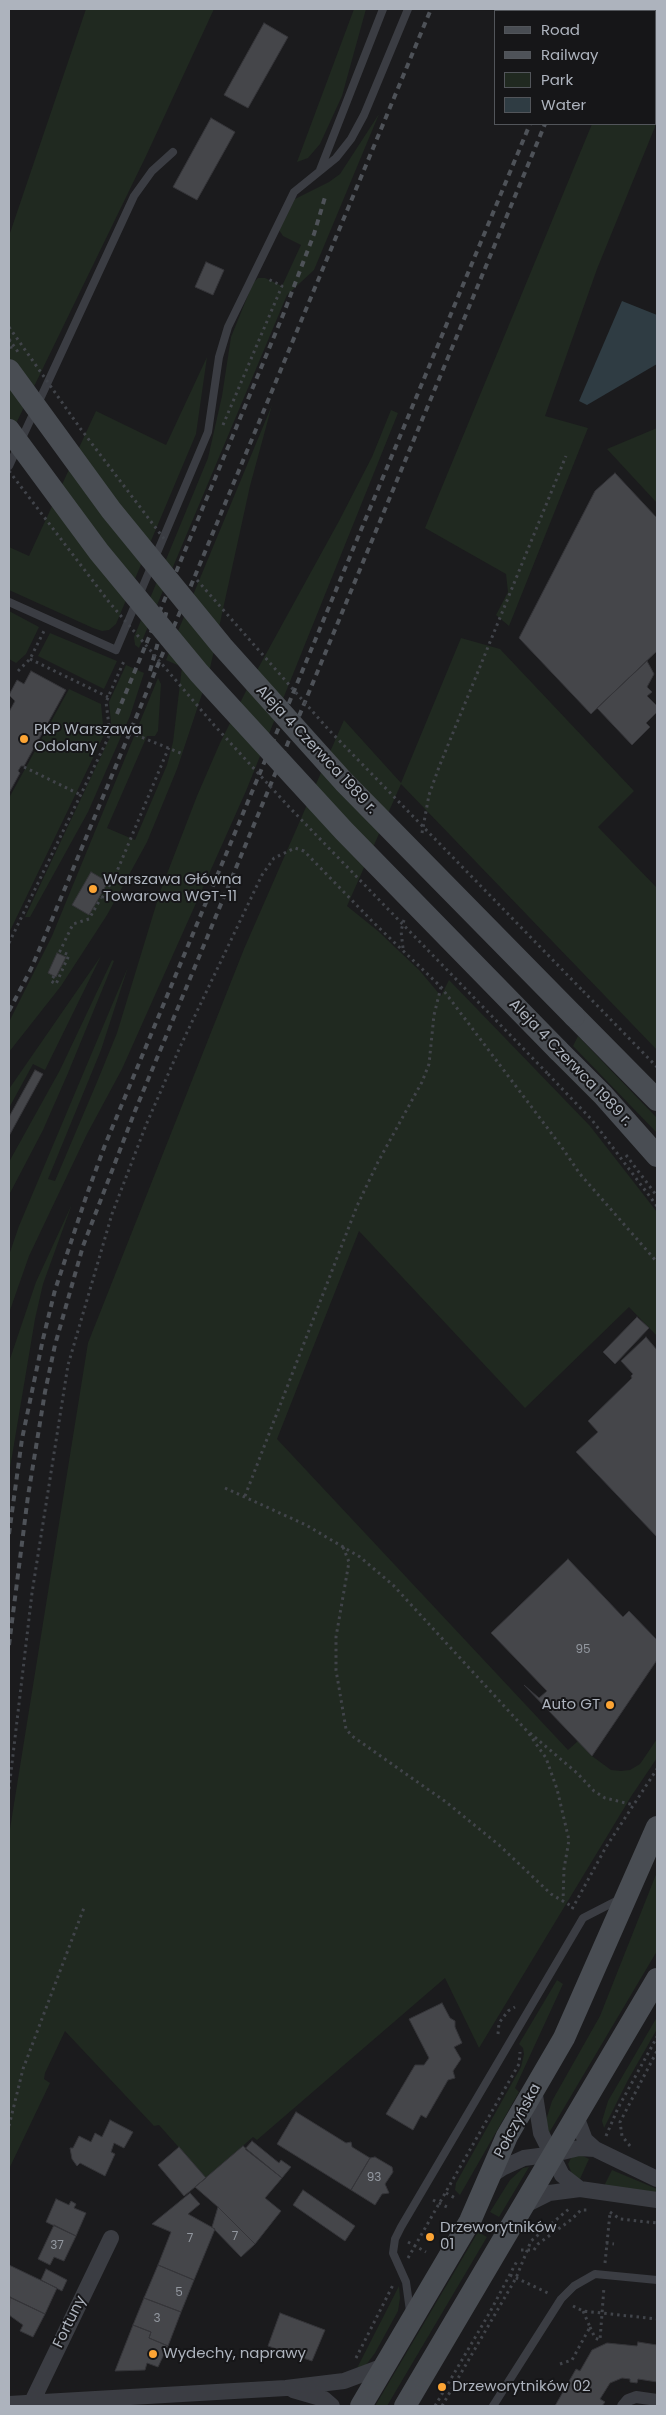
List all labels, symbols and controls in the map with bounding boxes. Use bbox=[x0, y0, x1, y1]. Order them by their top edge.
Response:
legend bbox=[493, 10, 656, 125]
text: Road bbox=[541, 19, 580, 40]
text: Railway bbox=[541, 44, 599, 65]
text: Park bbox=[541, 69, 573, 90]
text: Water bbox=[541, 94, 586, 115]
street label: Aleja 4 Czerwca 1989 r. bbox=[252, 682, 380, 818]
place label: PKP Warszawa Odolany bbox=[34, 721, 142, 756]
marker: PKP Warszawa Odolany bbox=[18, 733, 30, 745]
place label: Warszawa Główna Towarowa WGT-11 bbox=[103, 871, 242, 906]
marker: Warszawa Główna Towarowa WGT-11 bbox=[87, 883, 99, 895]
street label: Aleja 4 Czerwca 1989 r. bbox=[505, 996, 635, 1130]
house number: 95 bbox=[575, 1643, 591, 1657]
place label: Auto GT bbox=[541, 1696, 600, 1714]
marker: Auto GT bbox=[604, 1699, 616, 1711]
street label: Połczyńska bbox=[491, 2081, 545, 2161]
house number: 93 bbox=[367, 2171, 381, 2185]
place label: Drzeworytników 01 bbox=[440, 2219, 557, 2254]
house number: 7 bbox=[232, 2230, 238, 2244]
marker: Drzeworytników 01 bbox=[424, 2231, 436, 2243]
house number: 7 bbox=[187, 2232, 193, 2246]
house number: 37 bbox=[50, 2239, 64, 2253]
house number: 5 bbox=[175, 2286, 183, 2300]
street label: Fortuny bbox=[50, 2293, 90, 2351]
house number: 3 bbox=[153, 2312, 161, 2326]
place label: Wydechy, naprawy bbox=[163, 2345, 306, 2363]
marker: Wydechy, naprawy bbox=[147, 2348, 159, 2360]
place label: Drzeworytników 02 bbox=[452, 2378, 591, 2396]
marker: Drzeworytników 02 bbox=[436, 2381, 448, 2393]

